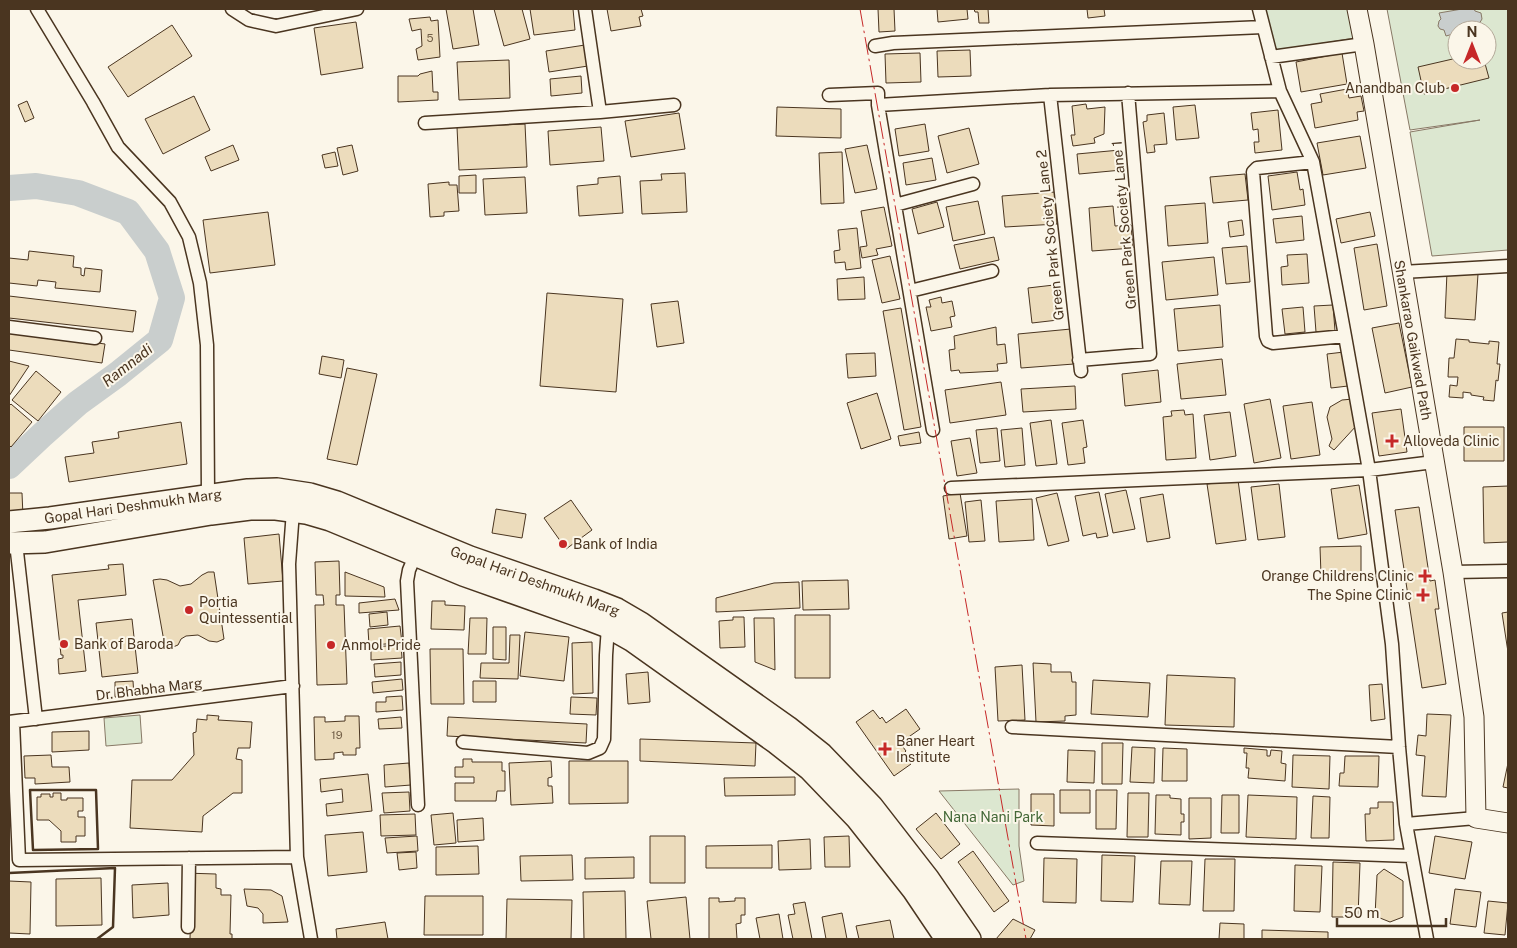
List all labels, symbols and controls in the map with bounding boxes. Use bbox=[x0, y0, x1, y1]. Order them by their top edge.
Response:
north arrow bbox=[1447, 20, 1497, 70]
text: N bbox=[1467, 24, 1477, 40]
house number: 5 bbox=[426, 32, 434, 44]
place label: Anandban Club bbox=[1345, 80, 1445, 96]
marker: Anandban Club bbox=[1449, 82, 1461, 94]
street label: Green Park Society Lane 1 bbox=[1109, 140, 1139, 310]
street label: Green Park Society Lane 2 bbox=[1033, 149, 1067, 321]
street label: Shankarao Gaikwad Path bbox=[1391, 259, 1435, 421]
water label: Ramnadi bbox=[99, 340, 156, 390]
place label: Alloveda Clinic bbox=[1403, 433, 1500, 449]
marker: Alloveda Clinic bbox=[1385, 434, 1399, 448]
street label: Gopal Hari Deshmukh Marg bbox=[43, 486, 223, 526]
place label: Bank of India bbox=[573, 536, 658, 552]
marker: Bank of India bbox=[557, 538, 569, 550]
street label: Gopal Hari Deshmukh Marg bbox=[448, 543, 622, 619]
place label: Orange Childrens Clinic bbox=[1261, 568, 1414, 584]
marker: Orange Childrens Clinic bbox=[1418, 569, 1432, 583]
place label: The Spine Clinic bbox=[1307, 587, 1412, 603]
marker: The Spine Clinic bbox=[1416, 588, 1430, 602]
place label: Portia Quintessential bbox=[199, 594, 293, 626]
marker: Portia Quintessential bbox=[183, 604, 195, 616]
place label: Bank of Baroda bbox=[74, 636, 173, 652]
place label: Anmol Pride bbox=[341, 637, 421, 653]
marker: Bank of Baroda bbox=[58, 638, 70, 650]
marker: Anmol Pride bbox=[325, 639, 337, 651]
street label: Dr. Bhabha Marg bbox=[95, 674, 204, 703]
house number: 19 bbox=[331, 729, 343, 741]
place label: Baner Heart Institute bbox=[896, 733, 975, 765]
marker: Baner Heart Institute bbox=[878, 742, 892, 756]
park label: Nana Nani Park bbox=[943, 809, 1043, 825]
scale bar bbox=[1337, 896, 1446, 928]
text: 50 m bbox=[1344, 904, 1379, 921]

